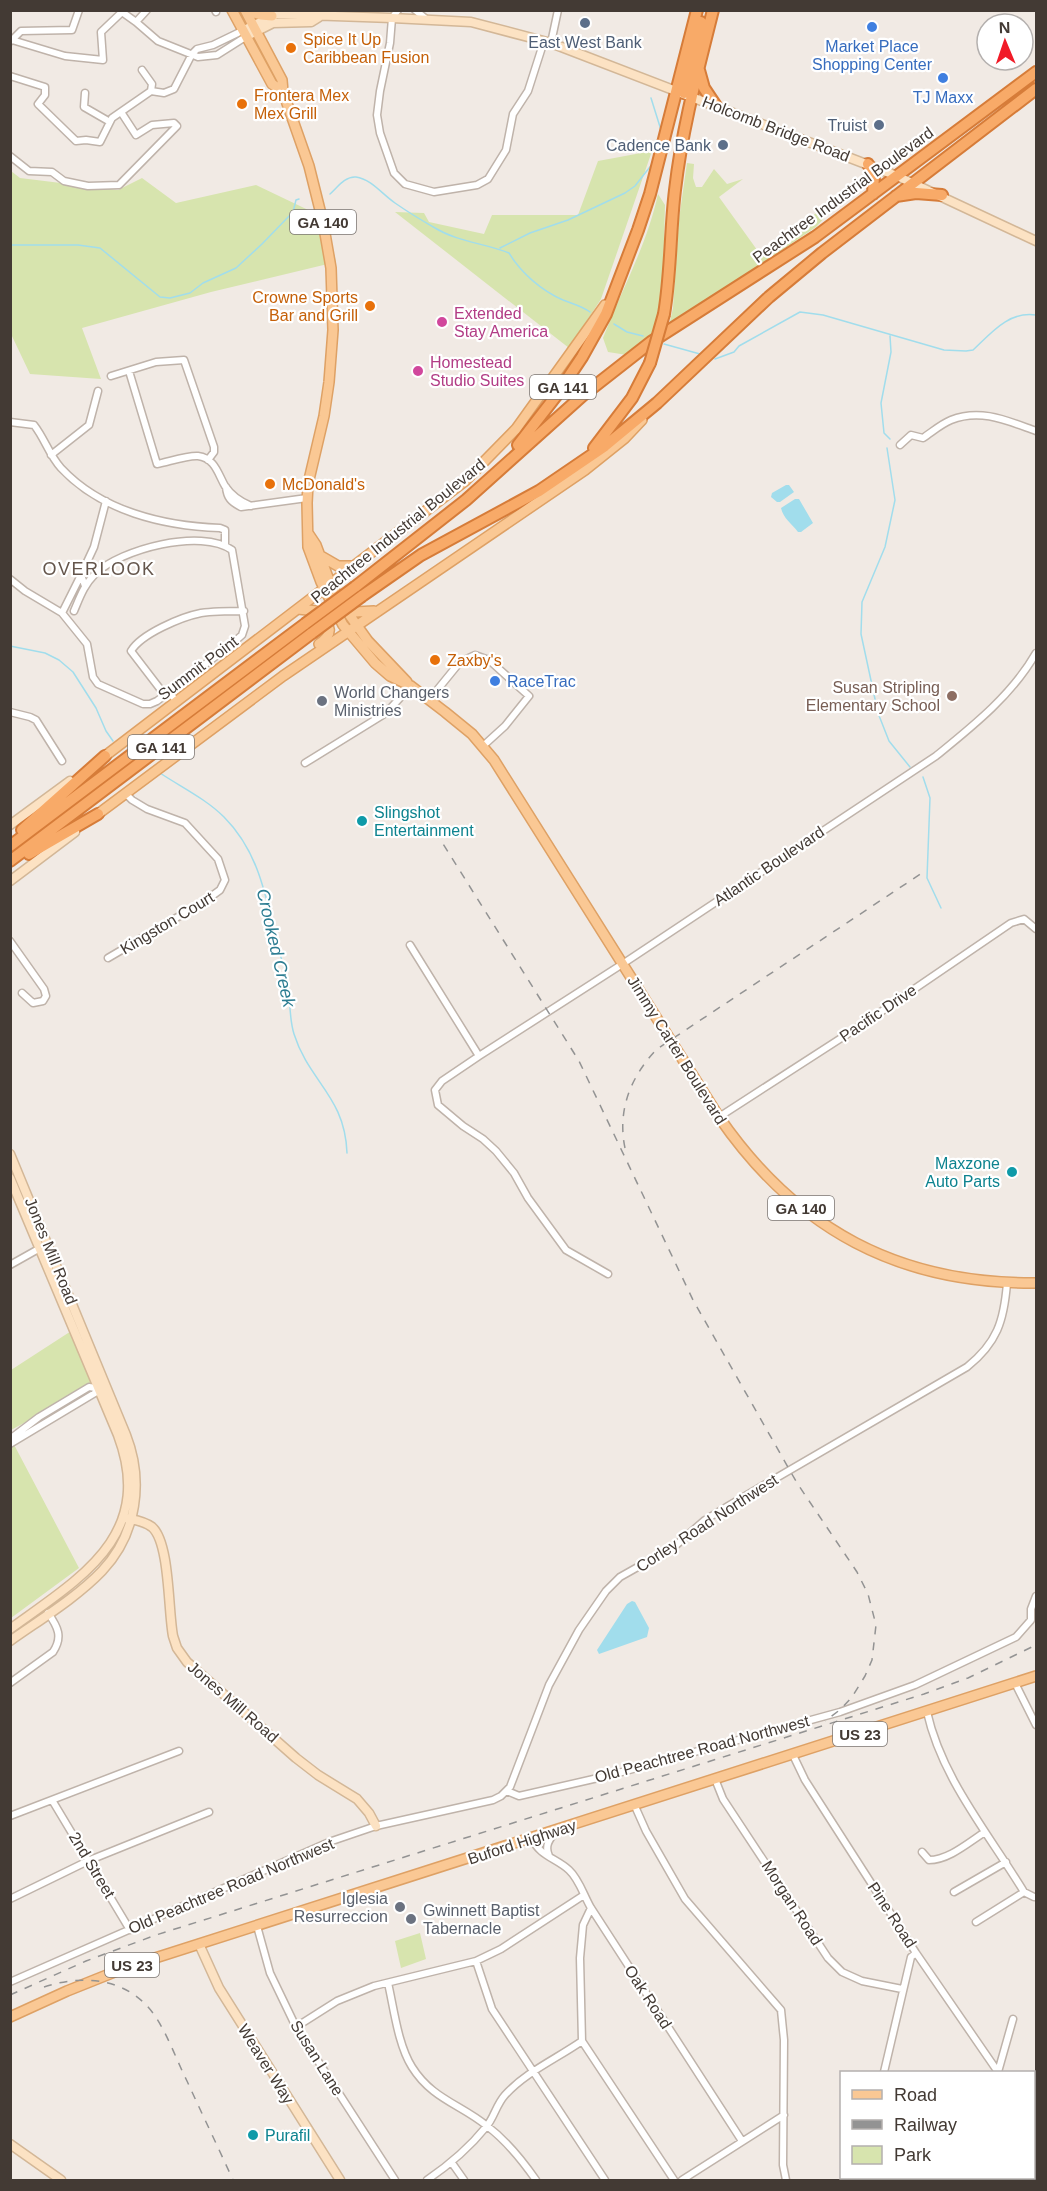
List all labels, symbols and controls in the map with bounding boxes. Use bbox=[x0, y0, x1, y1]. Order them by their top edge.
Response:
north arrow bbox=[975, 12, 1035, 72]
marker: East West Bank bbox=[578, 16, 592, 30]
text: N bbox=[998, 19, 1011, 36]
marker: Market Place Shopping Center bbox=[865, 20, 879, 34]
place label: Spice It Up Caribbean Fusion bbox=[303, 31, 429, 66]
place label: East West Bank bbox=[528, 34, 643, 51]
place label: Market Place Shopping Center bbox=[812, 38, 933, 73]
marker: Spice It Up Caribbean Fusion bbox=[284, 41, 298, 55]
marker: TJ Maxx bbox=[936, 71, 950, 85]
place label: Frontera Mex Mex Grill bbox=[254, 87, 349, 122]
place label: TJ Maxx bbox=[913, 89, 973, 106]
street label: Holcomb Bridge Road bbox=[700, 93, 852, 165]
marker: Frontera Mex Mex Grill bbox=[235, 97, 249, 111]
place label: Truist bbox=[828, 117, 868, 134]
marker: Truist bbox=[872, 118, 886, 132]
street label: Peachtree Industrial Boulevard bbox=[749, 124, 937, 266]
place label: Cadence Bank bbox=[606, 137, 712, 154]
marker: Cadence Bank bbox=[716, 138, 730, 152]
road number: GA 140 bbox=[290, 210, 356, 234]
place label: Crowne Sports Bar and Grill bbox=[252, 289, 358, 324]
marker: Crowne Sports Bar and Grill bbox=[363, 299, 377, 313]
place label: Extended Stay America bbox=[454, 305, 548, 340]
marker: Extended Stay America bbox=[435, 315, 449, 329]
place label: Homestead Studio Suites bbox=[430, 354, 524, 389]
marker: Homestead Studio Suites bbox=[411, 364, 425, 378]
road number: GA 141 bbox=[530, 375, 596, 399]
street label: Peachtree Industrial Boulevard bbox=[308, 456, 488, 606]
place label: McDonald's bbox=[282, 476, 365, 493]
marker: McDonald's bbox=[263, 477, 277, 491]
district label: OVERLOOK bbox=[42, 559, 156, 579]
street label: Summit Point bbox=[155, 632, 242, 703]
place label: Zaxby's bbox=[447, 652, 502, 669]
marker: Zaxby's bbox=[428, 653, 442, 667]
place label: RaceTrac bbox=[507, 673, 576, 690]
marker: RaceTrac bbox=[488, 674, 502, 688]
place label: Susan Stripling Elementary School bbox=[806, 679, 940, 714]
place label: World Changers Ministries bbox=[334, 684, 449, 719]
marker: Susan Stripling Elementary School bbox=[945, 689, 959, 703]
marker: World Changers Ministries bbox=[315, 694, 329, 708]
road number: GA 141 bbox=[128, 735, 194, 759]
place label: Slingshot Entertainment bbox=[374, 804, 474, 839]
marker: Slingshot Entertainment bbox=[355, 814, 369, 828]
street label: Atlantic Boulevard bbox=[711, 823, 827, 909]
water label: Crooked Creek bbox=[253, 887, 300, 1010]
street label: Kingston Court bbox=[117, 888, 217, 958]
street label: Jimmy Carter Boulevard bbox=[624, 973, 730, 1127]
street label: Pacific Drive bbox=[836, 981, 920, 1045]
place label: Maxzone Auto Parts bbox=[925, 1155, 1000, 1190]
marker: Maxzone Auto Parts bbox=[1005, 1165, 1019, 1179]
street label: Jones Mill Road bbox=[22, 1195, 80, 1307]
road number: GA 140 bbox=[768, 1196, 834, 1220]
street label: Corley Road Northwest bbox=[633, 1471, 781, 1575]
street label: Jones Mill Road bbox=[184, 1658, 282, 1746]
street label: Old Peachtree Road Northwest bbox=[593, 1712, 812, 1786]
road number: US 23 bbox=[833, 1722, 887, 1746]
street label: Buford Highway bbox=[466, 1816, 578, 1868]
street label: 2nd Street bbox=[66, 1829, 119, 1901]
street label: Old Peachtree Road Northwest bbox=[126, 1835, 337, 1937]
street label: Morgan Road bbox=[758, 1858, 826, 1948]
street label: Pine Road bbox=[865, 1879, 919, 1951]
place label: Iglesia Resurreccion bbox=[294, 1890, 388, 1925]
marker: Iglesia Resurreccion bbox=[393, 1900, 407, 1914]
place label: Gwinnett Baptist Tabernacle bbox=[423, 1902, 540, 1937]
marker: Gwinnett Baptist Tabernacle bbox=[404, 1912, 418, 1926]
road number: US 23 bbox=[105, 1953, 159, 1977]
street label: Oak Road bbox=[621, 1962, 675, 2032]
street label: Susan Lane bbox=[287, 2017, 347, 2099]
street label: Weaver Way bbox=[235, 2021, 297, 2107]
legend bbox=[840, 2071, 1035, 2179]
text: Road bbox=[894, 2085, 937, 2105]
text: Railway bbox=[894, 2115, 957, 2135]
place label: Purafil bbox=[265, 2127, 310, 2144]
marker: Purafil bbox=[246, 2128, 260, 2142]
text: Park bbox=[894, 2145, 932, 2165]

